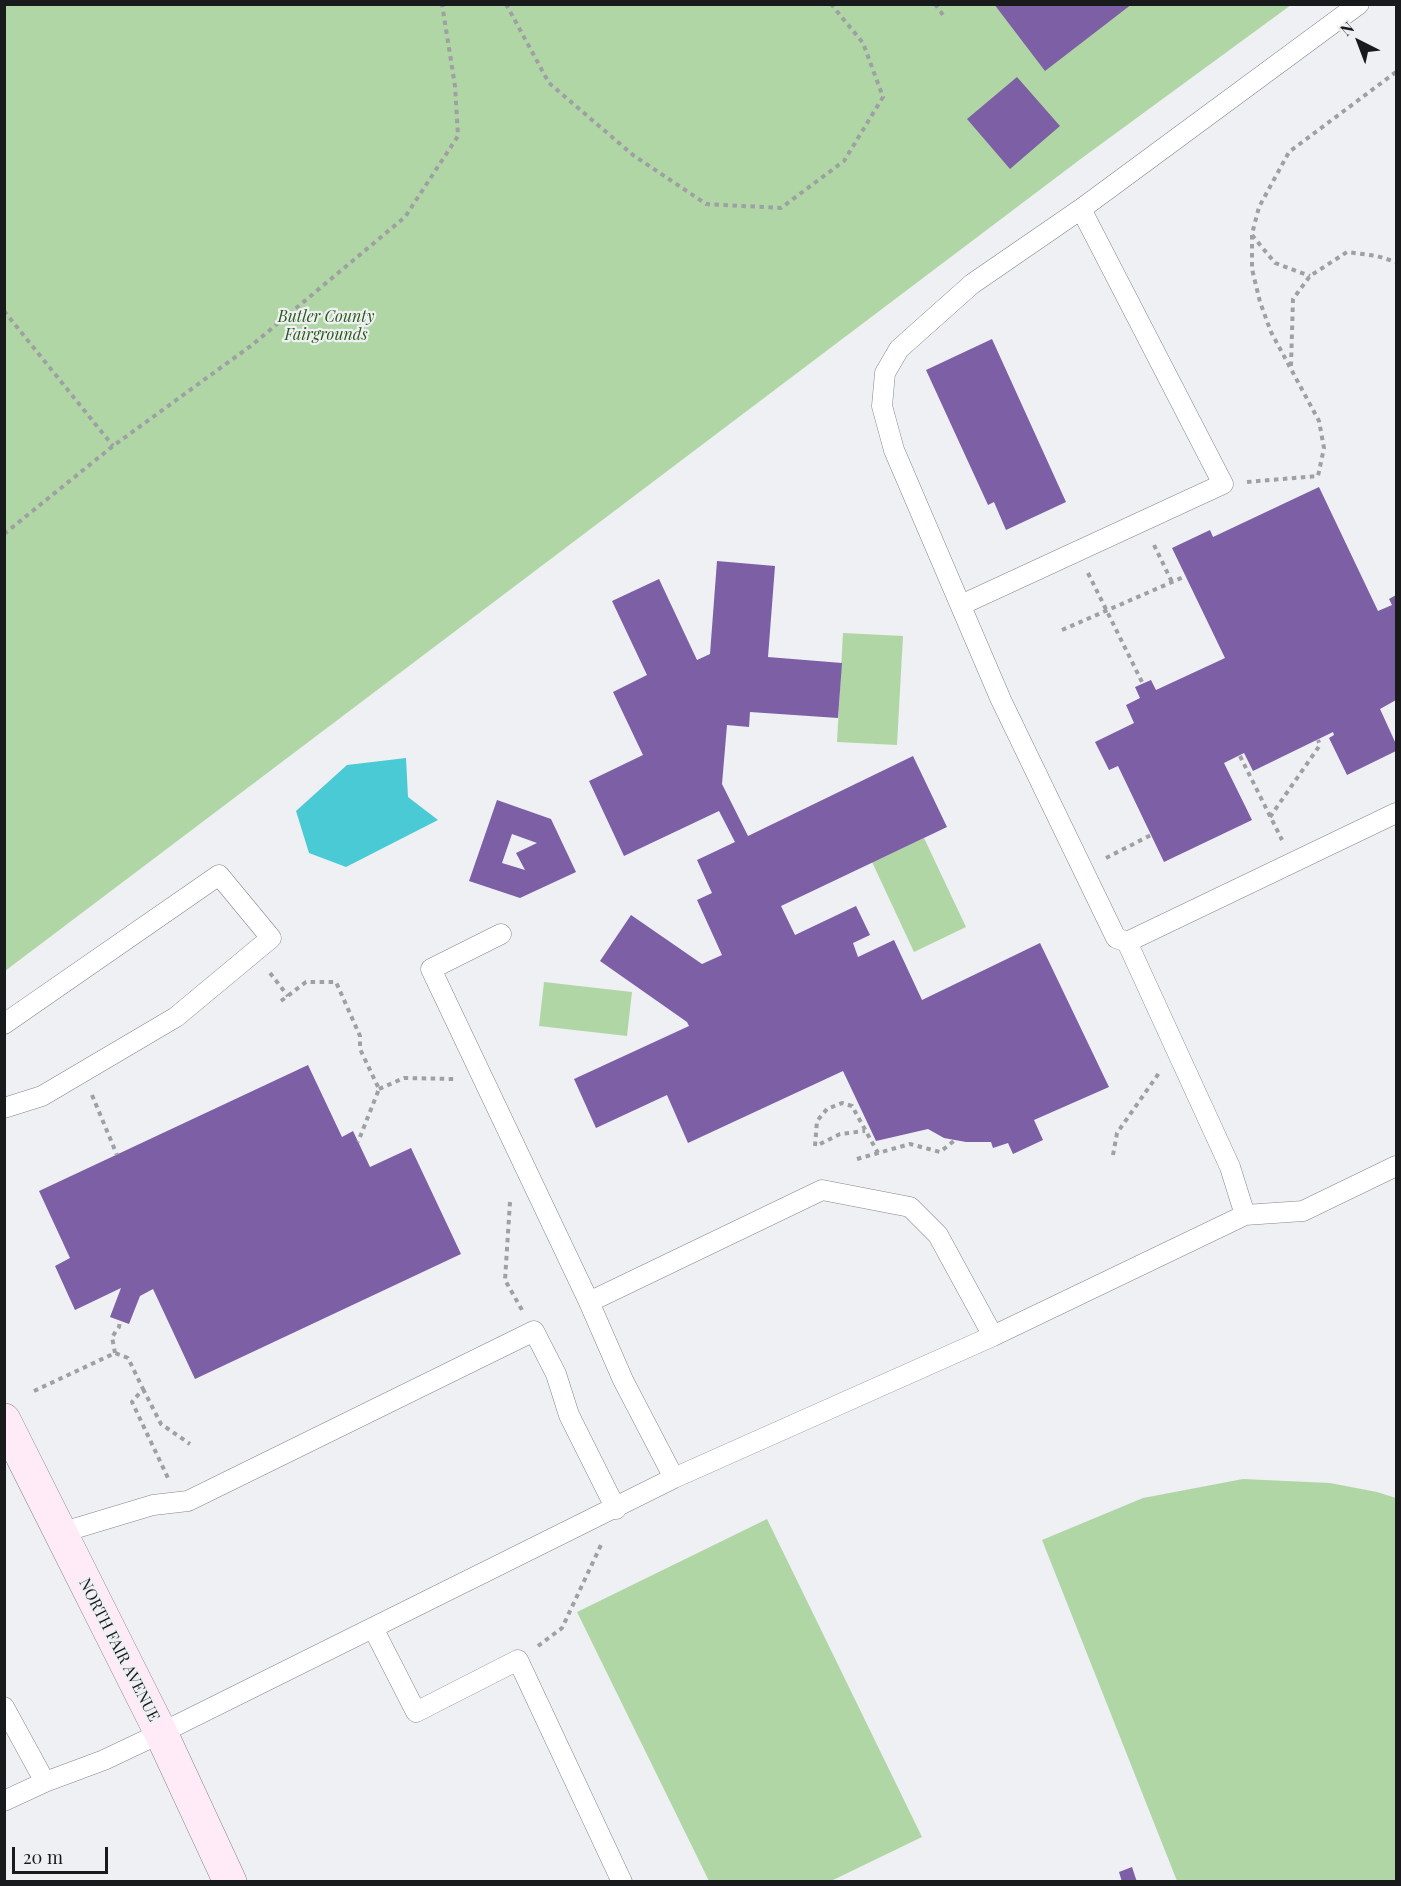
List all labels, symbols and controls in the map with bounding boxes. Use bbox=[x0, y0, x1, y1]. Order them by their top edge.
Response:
north arrow bbox=[1329, 12, 1389, 72]
text: N bbox=[1335, 17, 1358, 40]
park label: Butler County Fairgrounds bbox=[278, 307, 374, 345]
street label: NORTH FAIR AVENUE bbox=[75, 1575, 163, 1725]
scale bar bbox=[15, 1835, 111, 1873]
text: 20 m bbox=[23, 1845, 63, 1869]

